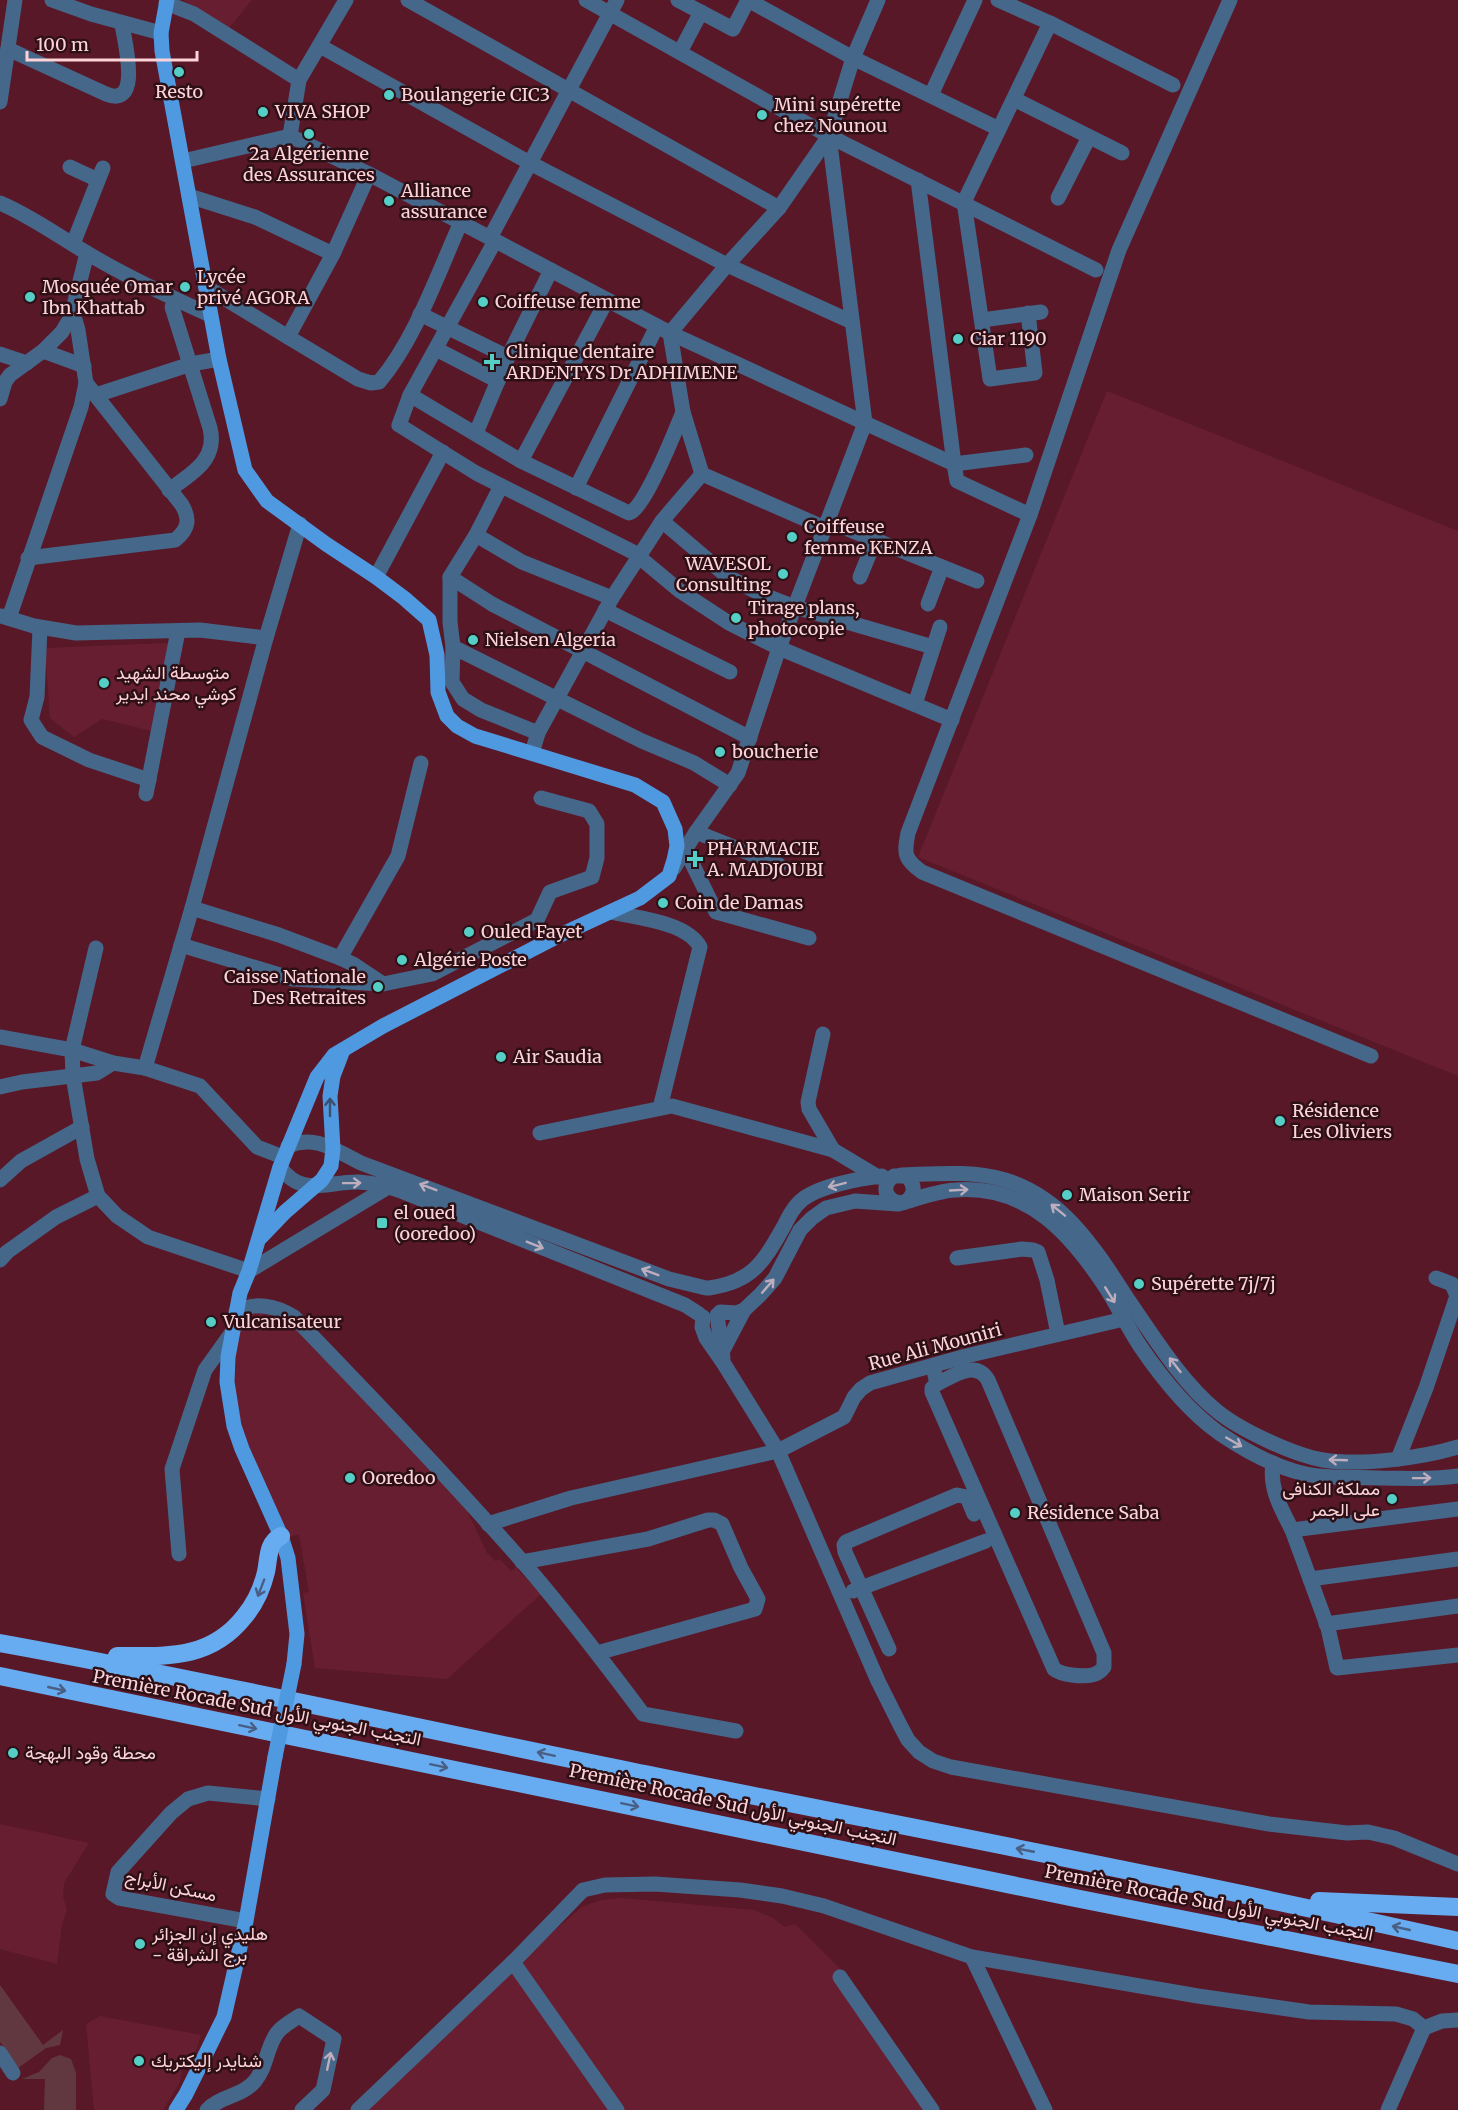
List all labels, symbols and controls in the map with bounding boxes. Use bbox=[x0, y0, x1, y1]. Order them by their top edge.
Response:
scale bar bbox=[27, 24, 196, 62]
text: 100 m bbox=[36, 33, 89, 56]
marker: Resto bbox=[172, 65, 186, 79]
place label: Resto bbox=[155, 80, 203, 103]
place label: Boulangerie CIC3 bbox=[401, 83, 550, 106]
marker: Boulangerie CIC3 bbox=[382, 88, 396, 102]
place label: Mini supérette chez Nounou bbox=[774, 93, 901, 137]
place label: VIVA SHOP bbox=[274, 100, 371, 123]
marker: VIVA SHOP bbox=[256, 105, 270, 119]
marker: Mini supérette chez Nounou bbox=[755, 108, 769, 122]
marker: 2a Algérienne des Assurances bbox=[302, 127, 316, 141]
place label: 2a Algérienne des Assurances bbox=[243, 142, 375, 186]
place label: Alliance assurance bbox=[400, 179, 487, 223]
marker: Alliance assurance bbox=[382, 194, 396, 208]
place label: Lycée privé AGORA bbox=[197, 265, 310, 309]
place label: Mosquée Omar Ibn Khattab bbox=[42, 275, 173, 319]
marker: Lycée privé AGORA bbox=[178, 280, 192, 294]
marker: Mosquée Omar Ibn Khattab bbox=[23, 290, 37, 304]
place label: Coiffeuse femme bbox=[495, 290, 641, 313]
marker: Coiffeuse femme bbox=[476, 295, 490, 309]
place label: Ciar 1190 bbox=[970, 327, 1047, 350]
marker: Ciar 1190 bbox=[951, 332, 965, 346]
place label: Clinique dentaire ARDENTYS Dr ADHIMENE bbox=[505, 340, 738, 384]
marker: Clinique dentaire ARDENTYS Dr ADHIMENE bbox=[483, 353, 501, 371]
place label: Coiffeuse femme KENZA bbox=[804, 515, 933, 559]
marker: Coiffeuse femme KENZA bbox=[785, 530, 799, 544]
place label: WAVESOL Consulting bbox=[676, 552, 771, 596]
marker: WAVESOL Consulting bbox=[776, 567, 790, 581]
place label: Tirage plans, photocopie bbox=[748, 596, 860, 640]
marker: Tirage plans, photocopie bbox=[729, 611, 743, 625]
place label: Nielsen Algeria bbox=[485, 628, 616, 651]
marker: Nielsen Algeria bbox=[466, 633, 480, 647]
place label: متوسطة الشهيد كوشي محند ايدير bbox=[115, 661, 236, 709]
marker: متوسطة الشهيد كوشي محند ايدير bbox=[97, 676, 111, 690]
place label: boucherie bbox=[731, 740, 818, 763]
marker: boucherie bbox=[713, 745, 727, 759]
place label: PHARMACIE A. MADJOUBI bbox=[706, 837, 824, 881]
marker: PHARMACIE A. MADJOUBI bbox=[688, 852, 702, 866]
place label: Coin de Damas bbox=[675, 891, 803, 914]
marker: Coin de Damas bbox=[656, 896, 670, 910]
place label: Ouled Fayet bbox=[481, 920, 582, 943]
marker: Ouled Fayet bbox=[462, 925, 476, 939]
place label: Algérie Poste bbox=[413, 948, 527, 971]
marker: Algérie Poste bbox=[395, 953, 409, 967]
place label: Caisse Nationale Des Retraites bbox=[224, 965, 366, 1009]
marker: Caisse Nationale Des Retraites bbox=[371, 980, 385, 994]
place label: Air Saudia bbox=[512, 1045, 602, 1068]
marker: Air Saudia bbox=[494, 1050, 508, 1064]
one-way arrow bbox=[324, 1098, 336, 1118]
place label: Résidence Les Oliviers bbox=[1292, 1099, 1392, 1143]
marker: Résidence Les Oliviers bbox=[1273, 1114, 1287, 1128]
one-way arrow bbox=[341, 1177, 361, 1188]
one-way arrow bbox=[828, 1180, 847, 1192]
one-way arrow bbox=[420, 1181, 438, 1192]
place label: Maison Serir bbox=[1079, 1183, 1190, 1206]
one-way arrow bbox=[948, 1185, 968, 1196]
marker: Maison Serir bbox=[1060, 1188, 1074, 1202]
place label: el oued (ooredoo) bbox=[394, 1201, 476, 1245]
one-way arrow bbox=[1051, 1203, 1066, 1217]
marker: el oued (ooredoo) bbox=[375, 1216, 389, 1230]
one-way arrow bbox=[525, 1240, 544, 1251]
one-way arrow bbox=[641, 1266, 659, 1277]
place label: Supérette 7j/7j bbox=[1151, 1272, 1276, 1295]
marker: Supérette 7j/7j bbox=[1132, 1277, 1146, 1291]
one-way arrow bbox=[761, 1279, 775, 1294]
one-way arrow bbox=[1104, 1286, 1116, 1303]
place label: Vulcanisateur bbox=[222, 1310, 342, 1333]
marker: Vulcanisateur bbox=[204, 1315, 218, 1329]
street label: Rue Ali Mouniri bbox=[866, 1318, 1004, 1375]
one-way arrow bbox=[1169, 1357, 1182, 1373]
one-way arrow bbox=[1225, 1436, 1242, 1448]
one-way arrow bbox=[1329, 1455, 1349, 1466]
place label: Ooredoo bbox=[362, 1466, 436, 1489]
marker: Ooredoo bbox=[343, 1471, 357, 1485]
one-way arrow bbox=[1411, 1472, 1431, 1484]
place label: مملكة الكنافى على الجمر bbox=[1282, 1477, 1380, 1521]
marker: مملكة الكنافى على الجمر bbox=[1385, 1492, 1399, 1506]
place label: Résidence Saba bbox=[1027, 1501, 1160, 1524]
marker: Résidence Saba bbox=[1008, 1506, 1022, 1520]
one-way arrow bbox=[254, 1578, 265, 1596]
street label: Première Rocade Sud التجنب الجنوبي الأول bbox=[90, 1664, 423, 1755]
one-way arrow bbox=[47, 1683, 66, 1695]
one-way arrow bbox=[238, 1722, 258, 1733]
place label: محطة وقود البهجة bbox=[25, 1741, 156, 1764]
marker: محطة وقود البهجة bbox=[6, 1746, 20, 1760]
one-way arrow bbox=[536, 1748, 556, 1759]
street label: Première Rocade Sud التجنب الجنوبي الأول bbox=[566, 1759, 899, 1854]
one-way arrow bbox=[429, 1761, 449, 1772]
one-way arrow bbox=[621, 1800, 640, 1812]
one-way arrow bbox=[1016, 1844, 1035, 1855]
street label: Première Rocade Sud التجنب الجنوبي الأول bbox=[1042, 1859, 1375, 1950]
street label: مسكن الأبراج bbox=[123, 1865, 219, 1907]
place label: هليدي إن الجزائر - برج الشراقة bbox=[151, 1922, 268, 1967]
one-way arrow bbox=[1392, 1922, 1411, 1933]
marker: هليدي إن الجزائر - برج الشراقة bbox=[133, 1937, 147, 1951]
place label: شنايدر إليكتريك bbox=[151, 2049, 262, 2073]
one-way arrow bbox=[324, 2052, 335, 2071]
marker: شنايدر إليكتريك bbox=[132, 2054, 146, 2068]

